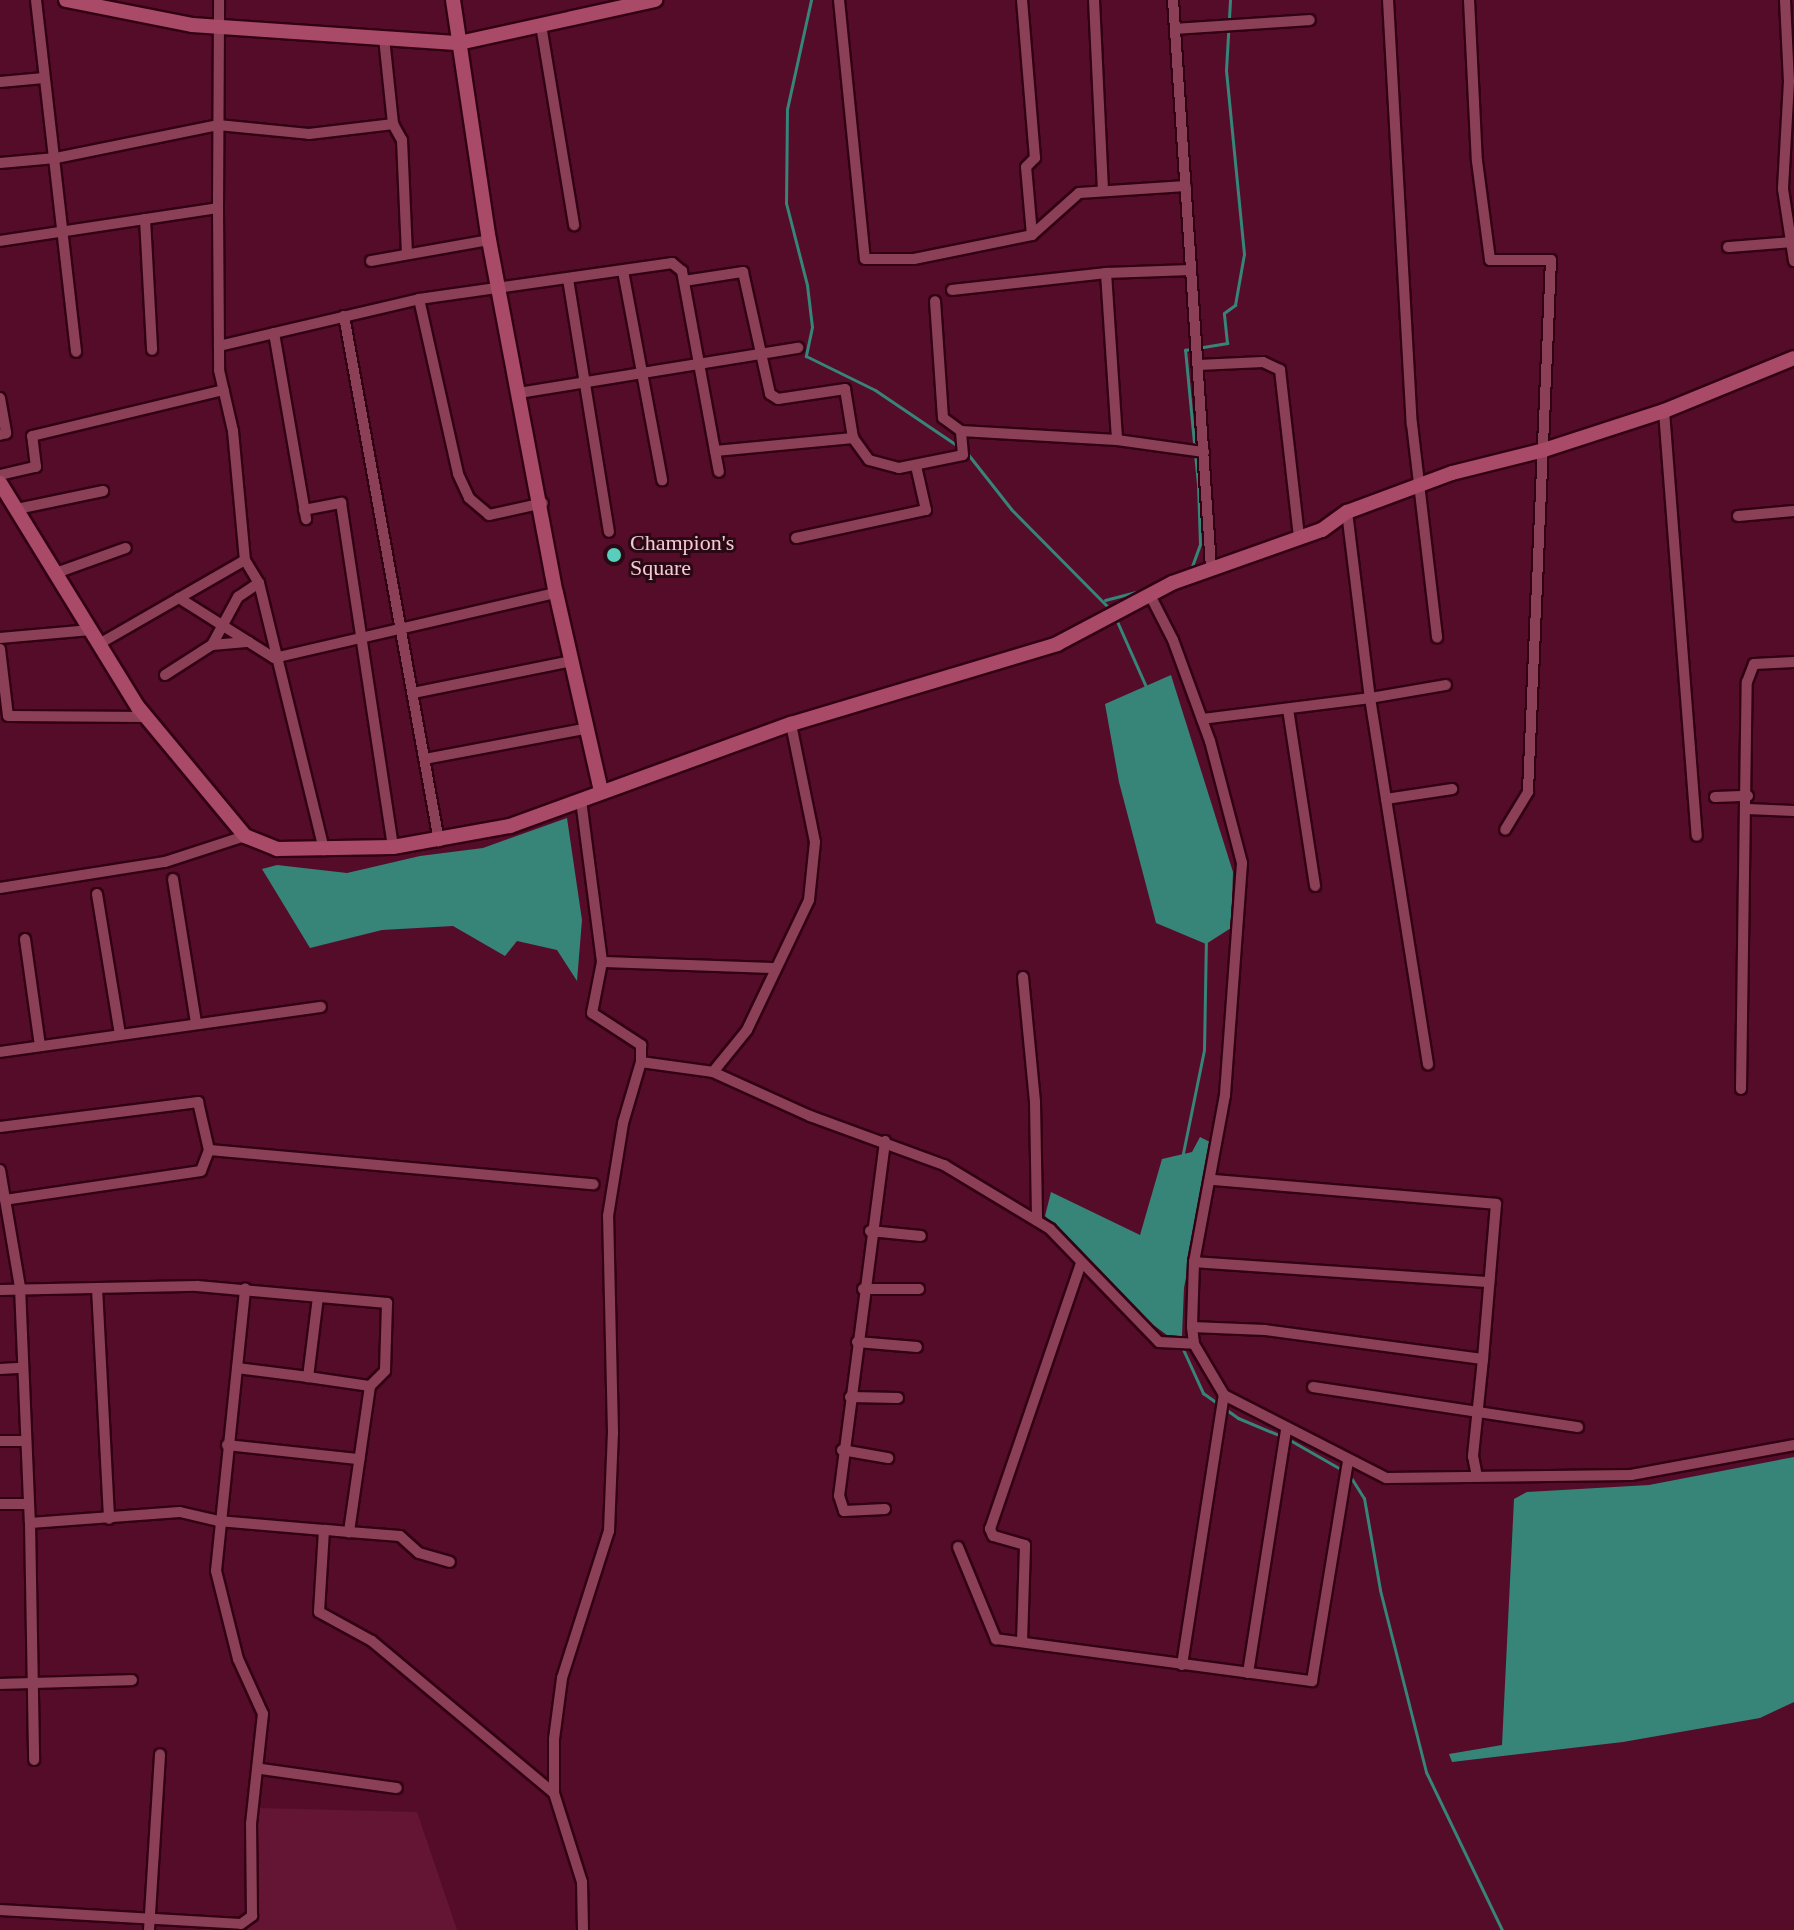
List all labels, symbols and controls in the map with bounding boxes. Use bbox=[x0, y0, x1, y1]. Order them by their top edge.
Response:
place label: Champion's Square bbox=[630, 529, 734, 580]
marker: Champion's Square bbox=[605, 546, 623, 564]

